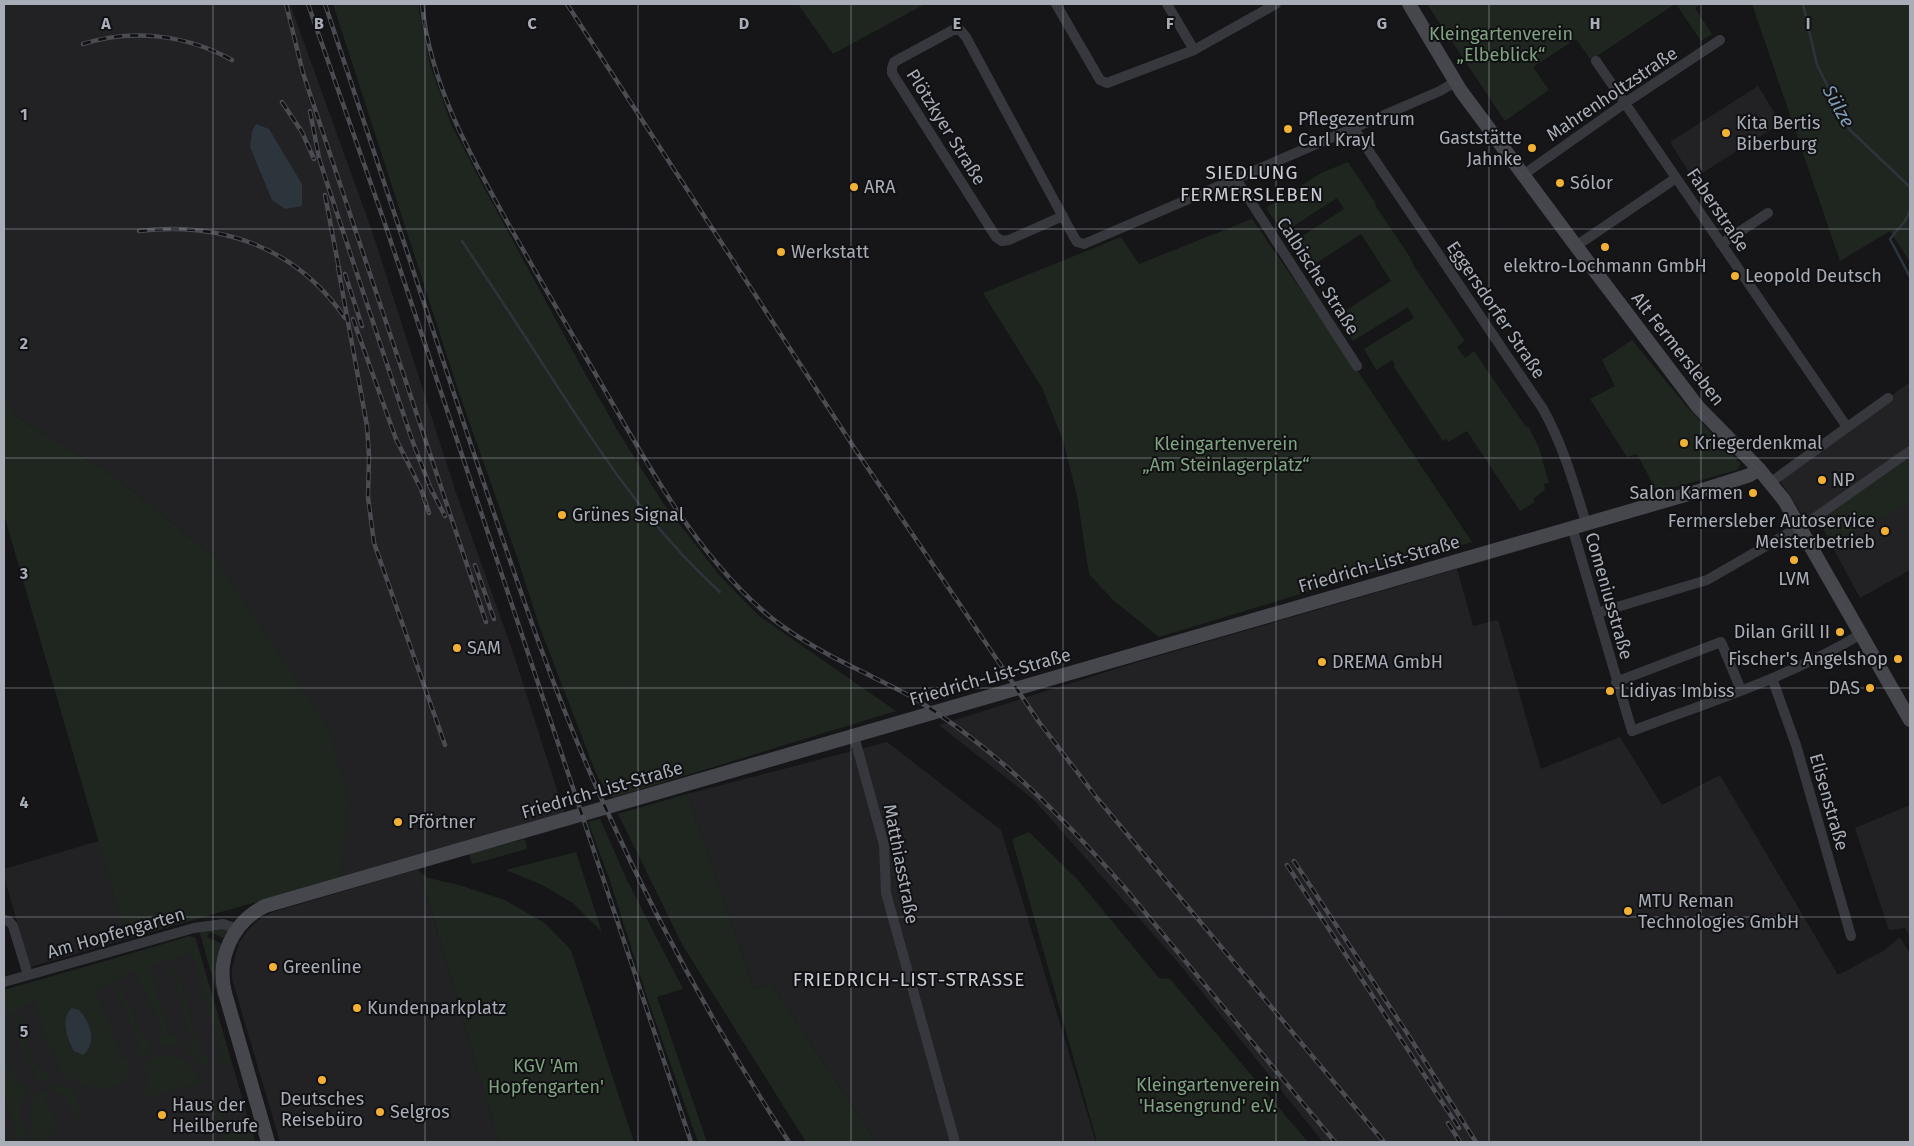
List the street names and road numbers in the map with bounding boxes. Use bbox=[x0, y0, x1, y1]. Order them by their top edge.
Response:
street label: Mahrenholtzstraße bbox=[1542, 42, 1682, 146]
street label: Plötzkyer Straße bbox=[901, 65, 991, 189]
street label: Faberstraße bbox=[1682, 164, 1754, 256]
street label: Calbische Straße bbox=[1272, 213, 1364, 339]
street label: Eggersdorfer Straße bbox=[1442, 237, 1550, 383]
street label: Alt Fermersleben bbox=[1627, 288, 1729, 410]
street label: Friedrich-List-Straße bbox=[1296, 530, 1462, 598]
street label: Comeniusstraße bbox=[1580, 530, 1638, 662]
street label: Friedrich-List-Straße bbox=[907, 643, 1073, 711]
street label: Elisenstraße bbox=[1805, 751, 1853, 853]
street label: Friedrich-List-Straße bbox=[519, 756, 685, 824]
street label: Matthiasstraße bbox=[879, 802, 923, 926]
street label: Am Hopfengarten bbox=[44, 903, 188, 963]

